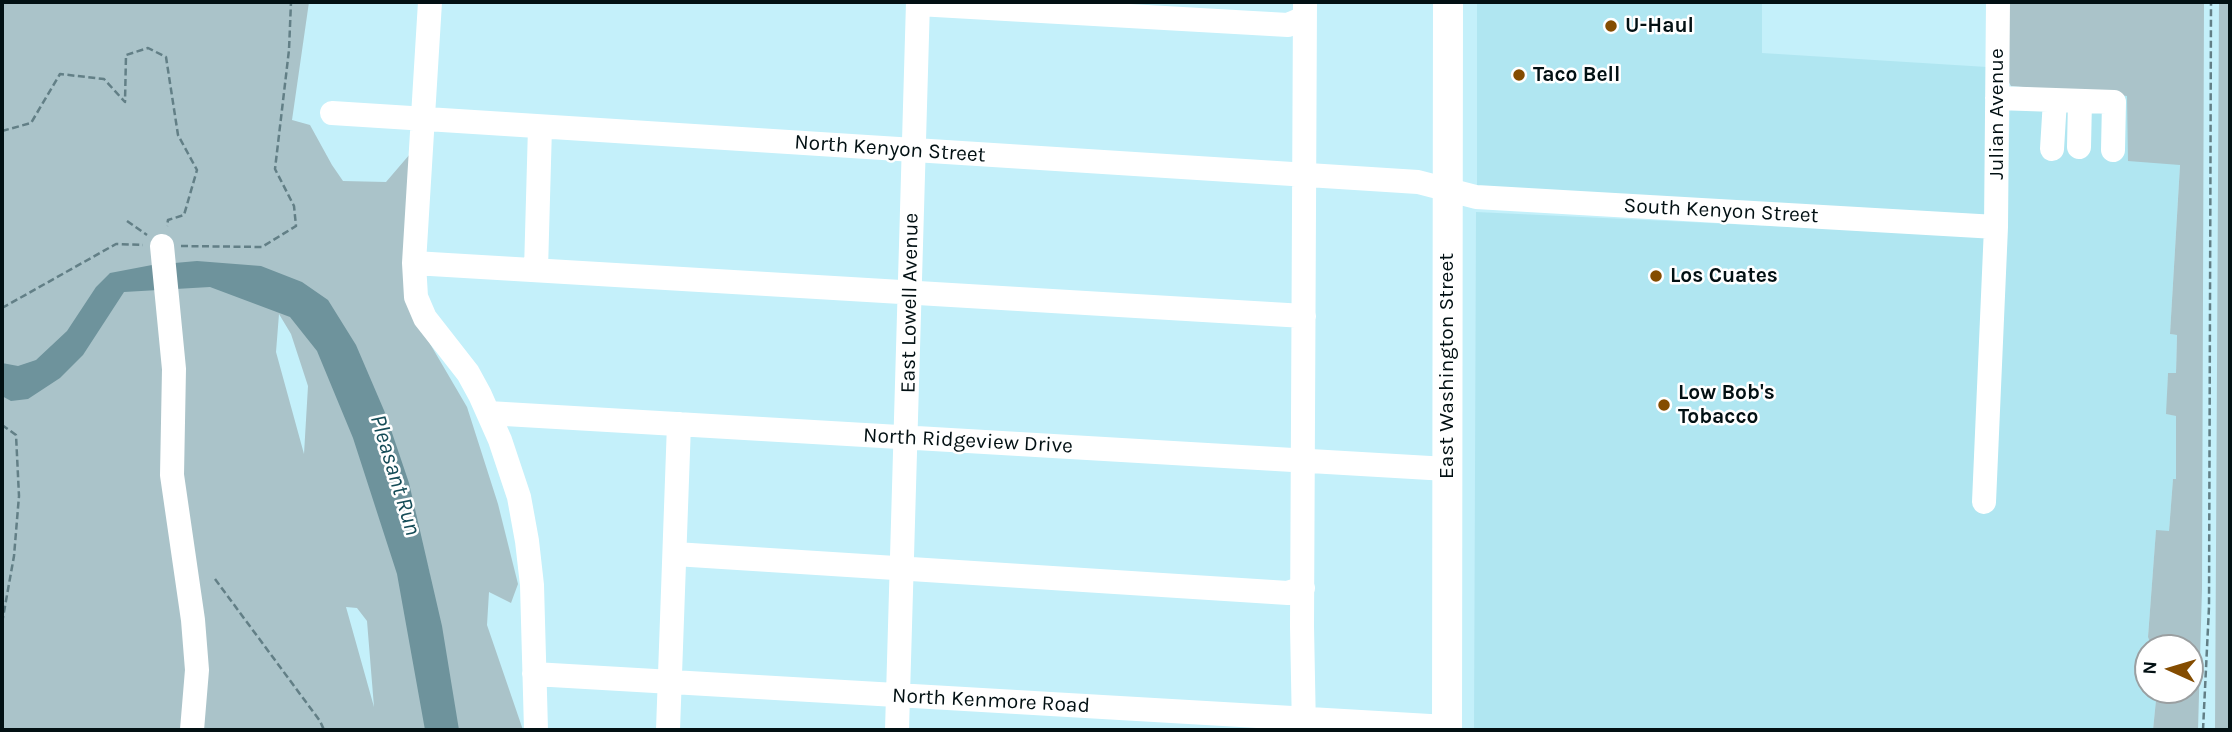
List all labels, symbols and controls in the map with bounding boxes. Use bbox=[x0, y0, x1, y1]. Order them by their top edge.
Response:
place label: U-Haul bbox=[1625, 13, 1694, 39]
marker: U-Haul bbox=[1603, 18, 1619, 34]
street label: Julian Avenue bbox=[1984, 48, 2010, 180]
place label: Taco Bell bbox=[1533, 62, 1620, 88]
marker: Taco Bell bbox=[1511, 67, 1527, 83]
street label: North Kenyon Street bbox=[793, 130, 987, 168]
street label: South Kenyon Street bbox=[1623, 193, 1819, 229]
street label: East Lowell Avenue bbox=[896, 213, 924, 393]
street label: East Washington Street bbox=[1434, 253, 1460, 479]
place label: Los Cuates bbox=[1670, 263, 1778, 289]
marker: Los Cuates bbox=[1648, 268, 1664, 284]
place label: Low Bob's Tobacco bbox=[1678, 380, 1775, 430]
marker: Low Bob's Tobacco bbox=[1656, 397, 1672, 413]
water label: Pleasant Run bbox=[364, 411, 426, 539]
street label: North Ridgeview Drive bbox=[862, 423, 1074, 459]
north arrow bbox=[2134, 634, 2204, 704]
text: N bbox=[2139, 660, 2161, 675]
street label: North Kenmore Road bbox=[891, 683, 1091, 719]

